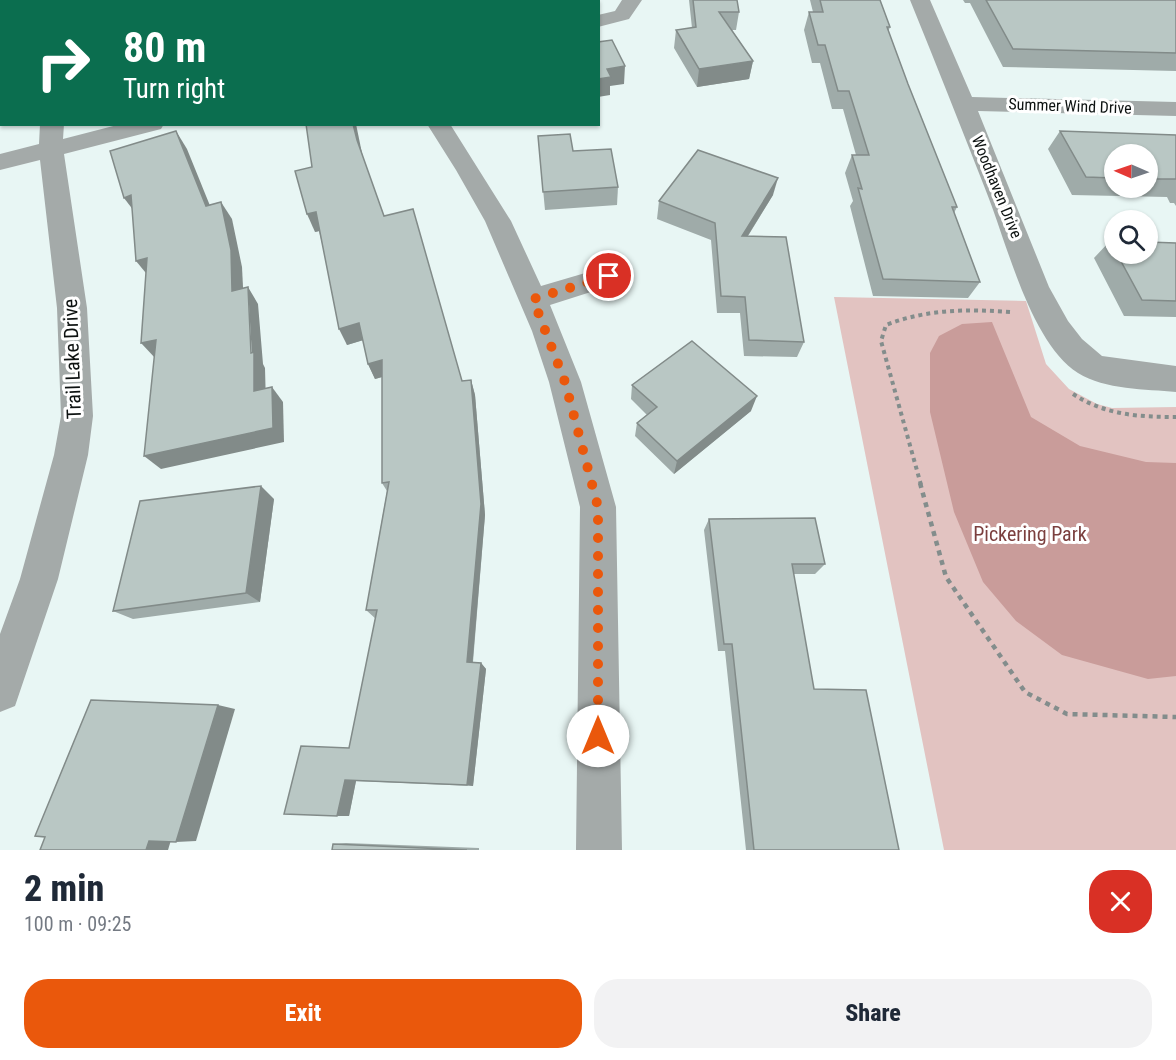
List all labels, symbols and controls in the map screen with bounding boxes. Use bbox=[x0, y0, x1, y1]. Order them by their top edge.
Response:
text: 80 m bbox=[123, 23, 206, 72]
icon: right bbox=[24, 24, 102, 102]
text: Turn right bbox=[123, 73, 225, 105]
street label: Summer Wind Drive bbox=[1008, 94, 1132, 118]
street label: Woodhaven Drive bbox=[968, 133, 1026, 241]
north arrow bbox=[1104, 144, 1158, 198]
map controls bbox=[1104, 144, 1158, 264]
button: search bbox=[1104, 210, 1158, 264]
pin bbox=[583, 250, 634, 301]
icon: arrive bbox=[592, 259, 625, 292]
street label: Trail Lake Drive bbox=[58, 298, 86, 420]
park label: Pickering Park bbox=[973, 522, 1087, 546]
position arrow bbox=[566, 704, 630, 768]
text: 2 min bbox=[24, 868, 104, 910]
button: close bbox=[1089, 870, 1152, 933]
text: 100 m · 09:25 bbox=[24, 912, 131, 936]
button: Exit bbox=[24, 979, 582, 1048]
button: Share bbox=[594, 979, 1152, 1048]

